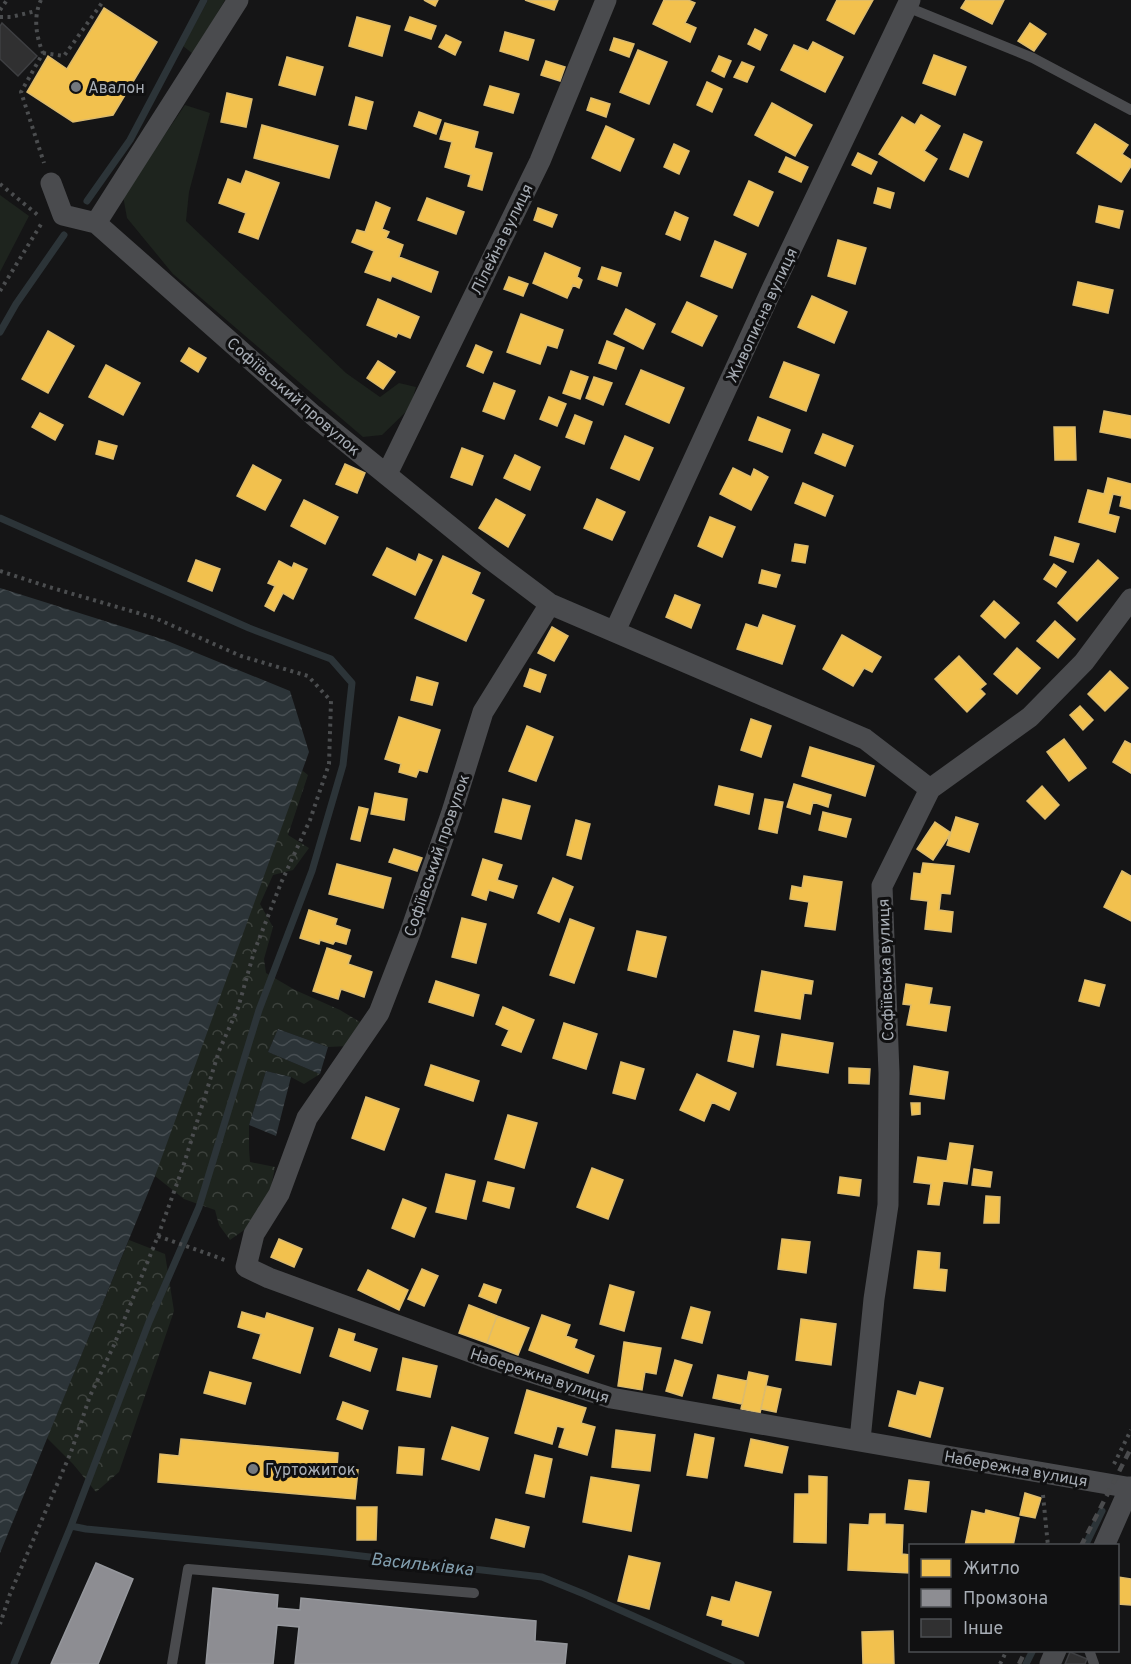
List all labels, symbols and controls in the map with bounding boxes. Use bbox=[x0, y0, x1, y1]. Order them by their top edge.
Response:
place label: Авалон bbox=[88, 79, 145, 99]
marker: Авалон bbox=[69, 80, 83, 94]
street label: Лілейна вулиця bbox=[467, 181, 538, 299]
street label: Живописна вулиця bbox=[723, 245, 803, 386]
street label: Софіївський провулок bbox=[222, 334, 364, 461]
street label: Софіївський провулок bbox=[401, 772, 475, 940]
street label: Софіївська вулиця bbox=[875, 898, 899, 1042]
street label: Набережна вулиця bbox=[467, 1345, 612, 1409]
street label: Набережна вулиця bbox=[942, 1448, 1089, 1492]
place label: Гуртожиток bbox=[265, 1461, 356, 1481]
marker: Гуртожиток bbox=[246, 1462, 260, 1476]
legend bbox=[909, 1544, 1119, 1652]
water label: Васильківка bbox=[369, 1549, 475, 1582]
text: Житло bbox=[963, 1558, 1020, 1581]
text: Промзона bbox=[963, 1588, 1048, 1611]
text: Інше bbox=[963, 1618, 1003, 1641]

